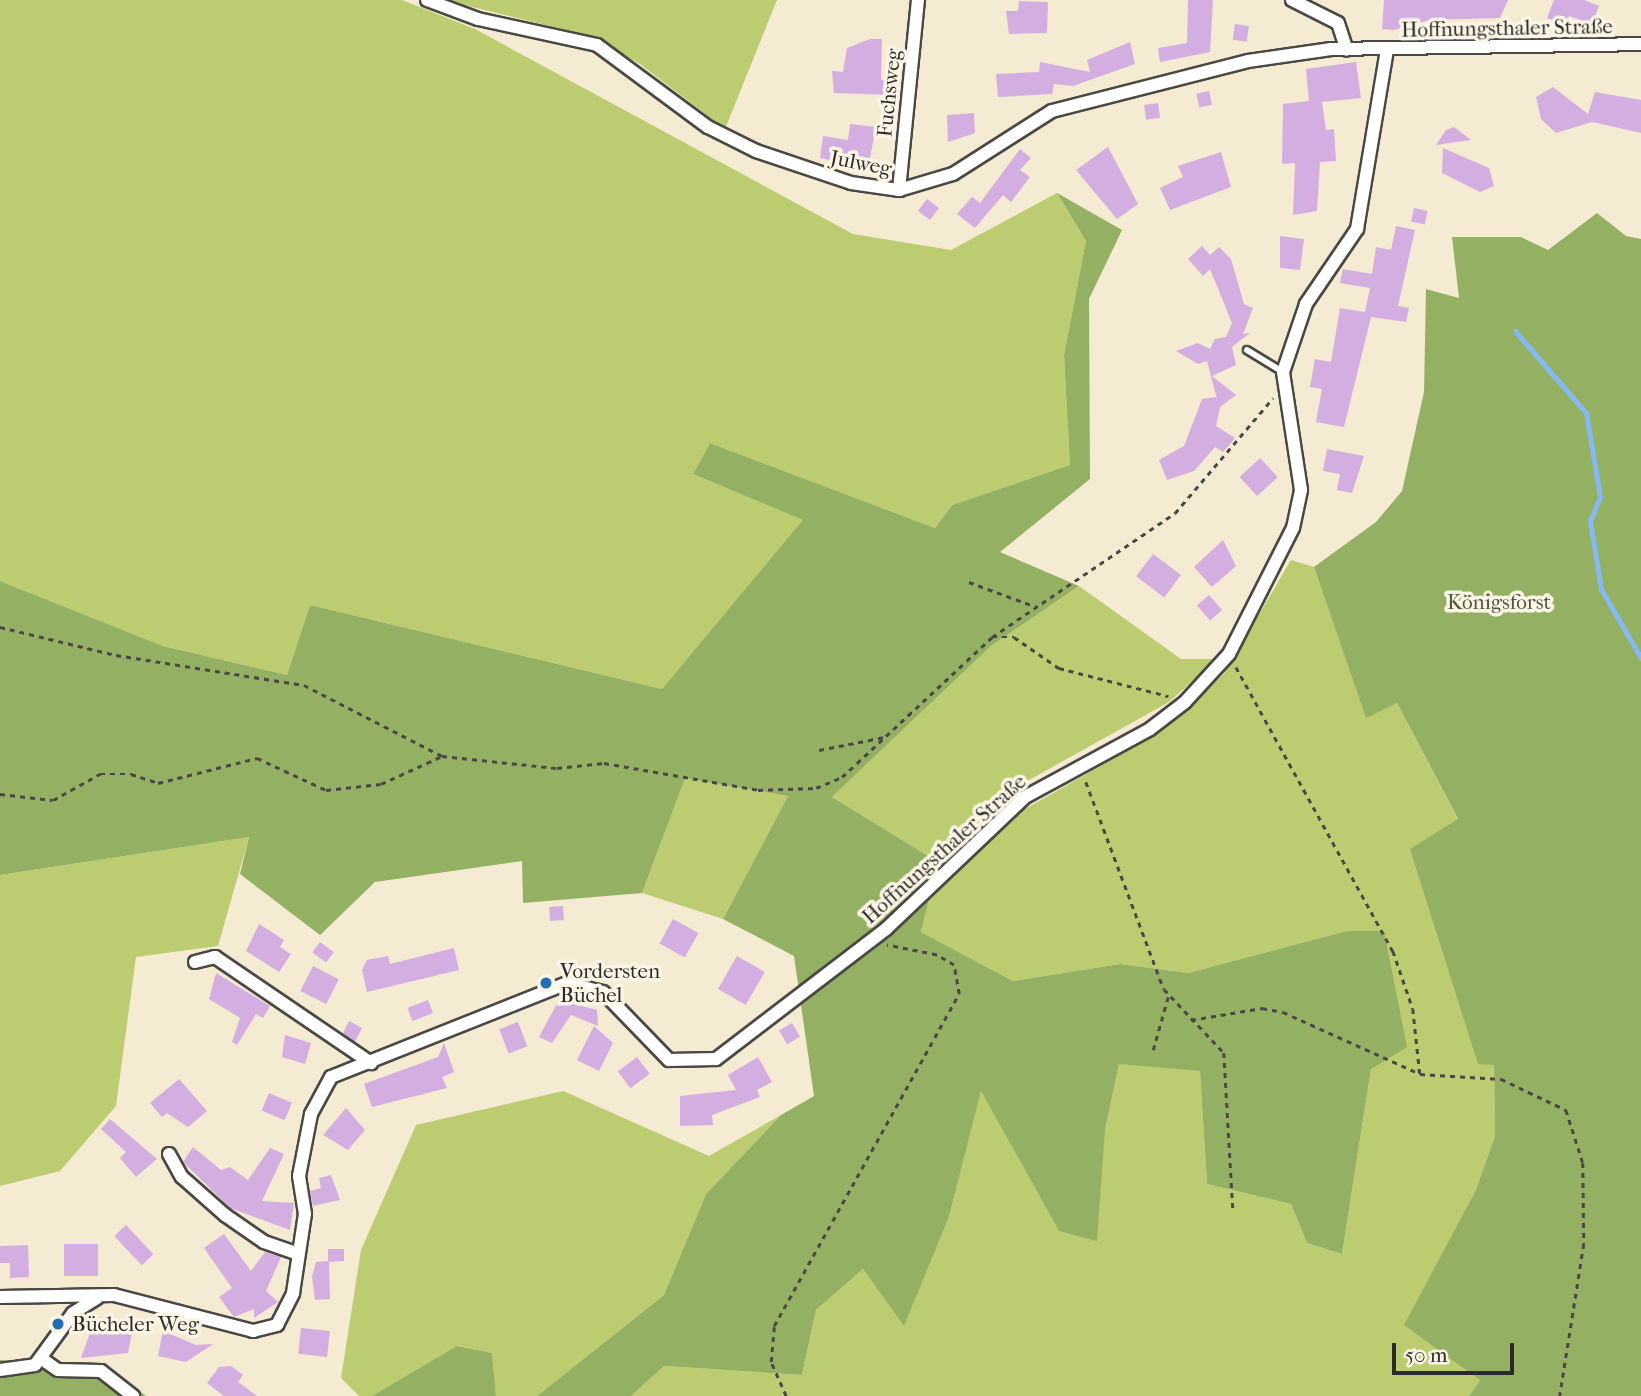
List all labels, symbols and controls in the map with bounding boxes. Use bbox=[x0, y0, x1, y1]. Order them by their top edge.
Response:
street label: Hoffnungsthaler Straße bbox=[1401, 14, 1613, 42]
street label: Fuchsweg bbox=[872, 48, 906, 138]
street label: Julweg bbox=[828, 145, 894, 181]
park label: Königsforst bbox=[1447, 589, 1551, 615]
street label: Hoffnungsthaler Straße bbox=[857, 769, 1031, 929]
place label: Vordersten Büchel bbox=[560, 958, 660, 1008]
marker: Vordersten Büchel bbox=[538, 975, 554, 991]
place label: Bücheler Weg bbox=[72, 1311, 199, 1337]
marker: Bücheler Weg bbox=[50, 1316, 66, 1332]
scale bar bbox=[1396, 1330, 1518, 1374]
text: 50 m bbox=[1405, 1343, 1448, 1367]

